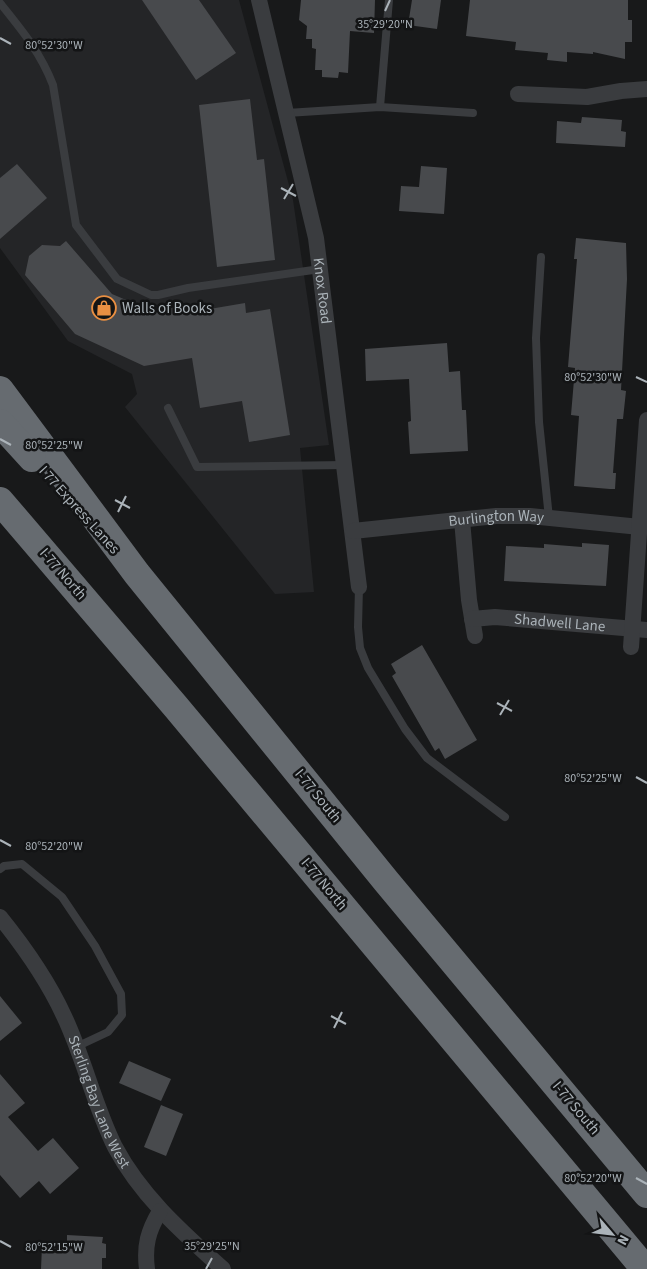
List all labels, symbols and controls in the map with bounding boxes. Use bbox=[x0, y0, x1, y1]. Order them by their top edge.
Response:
text: 35°29'20"N bbox=[357, 16, 413, 33]
text: 80°52'30"W bbox=[25, 37, 83, 54]
street label: Knox Road bbox=[308, 256, 337, 325]
shop icon: Walls of Books bbox=[91, 295, 117, 321]
place label: Walls of Books bbox=[122, 298, 212, 319]
text: 80°52'30"W bbox=[564, 369, 622, 386]
text: 80°52'25"W bbox=[25, 437, 83, 454]
street label: I 77 Express Lanes bbox=[34, 461, 124, 559]
street label: Burlington Way bbox=[447, 506, 545, 531]
street label: I-77 North bbox=[34, 543, 92, 605]
street label: Shadwell Lane bbox=[513, 608, 606, 637]
street label: I-77 South bbox=[290, 764, 346, 828]
text: 80°52'25"W bbox=[564, 770, 622, 787]
text: 80°52'20"W bbox=[25, 838, 83, 855]
street label: I-77 North bbox=[296, 853, 352, 915]
street label: Sterling Bay Lane West bbox=[63, 1032, 136, 1173]
street label: I-77 South bbox=[547, 1077, 605, 1139]
text: 80°52'20"W bbox=[564, 1170, 622, 1187]
north arrow bbox=[587, 1209, 637, 1259]
text: N bbox=[612, 1231, 634, 1248]
text: 35°29'25"N bbox=[184, 1238, 240, 1255]
text: 80°52'15"W bbox=[25, 1239, 83, 1256]

